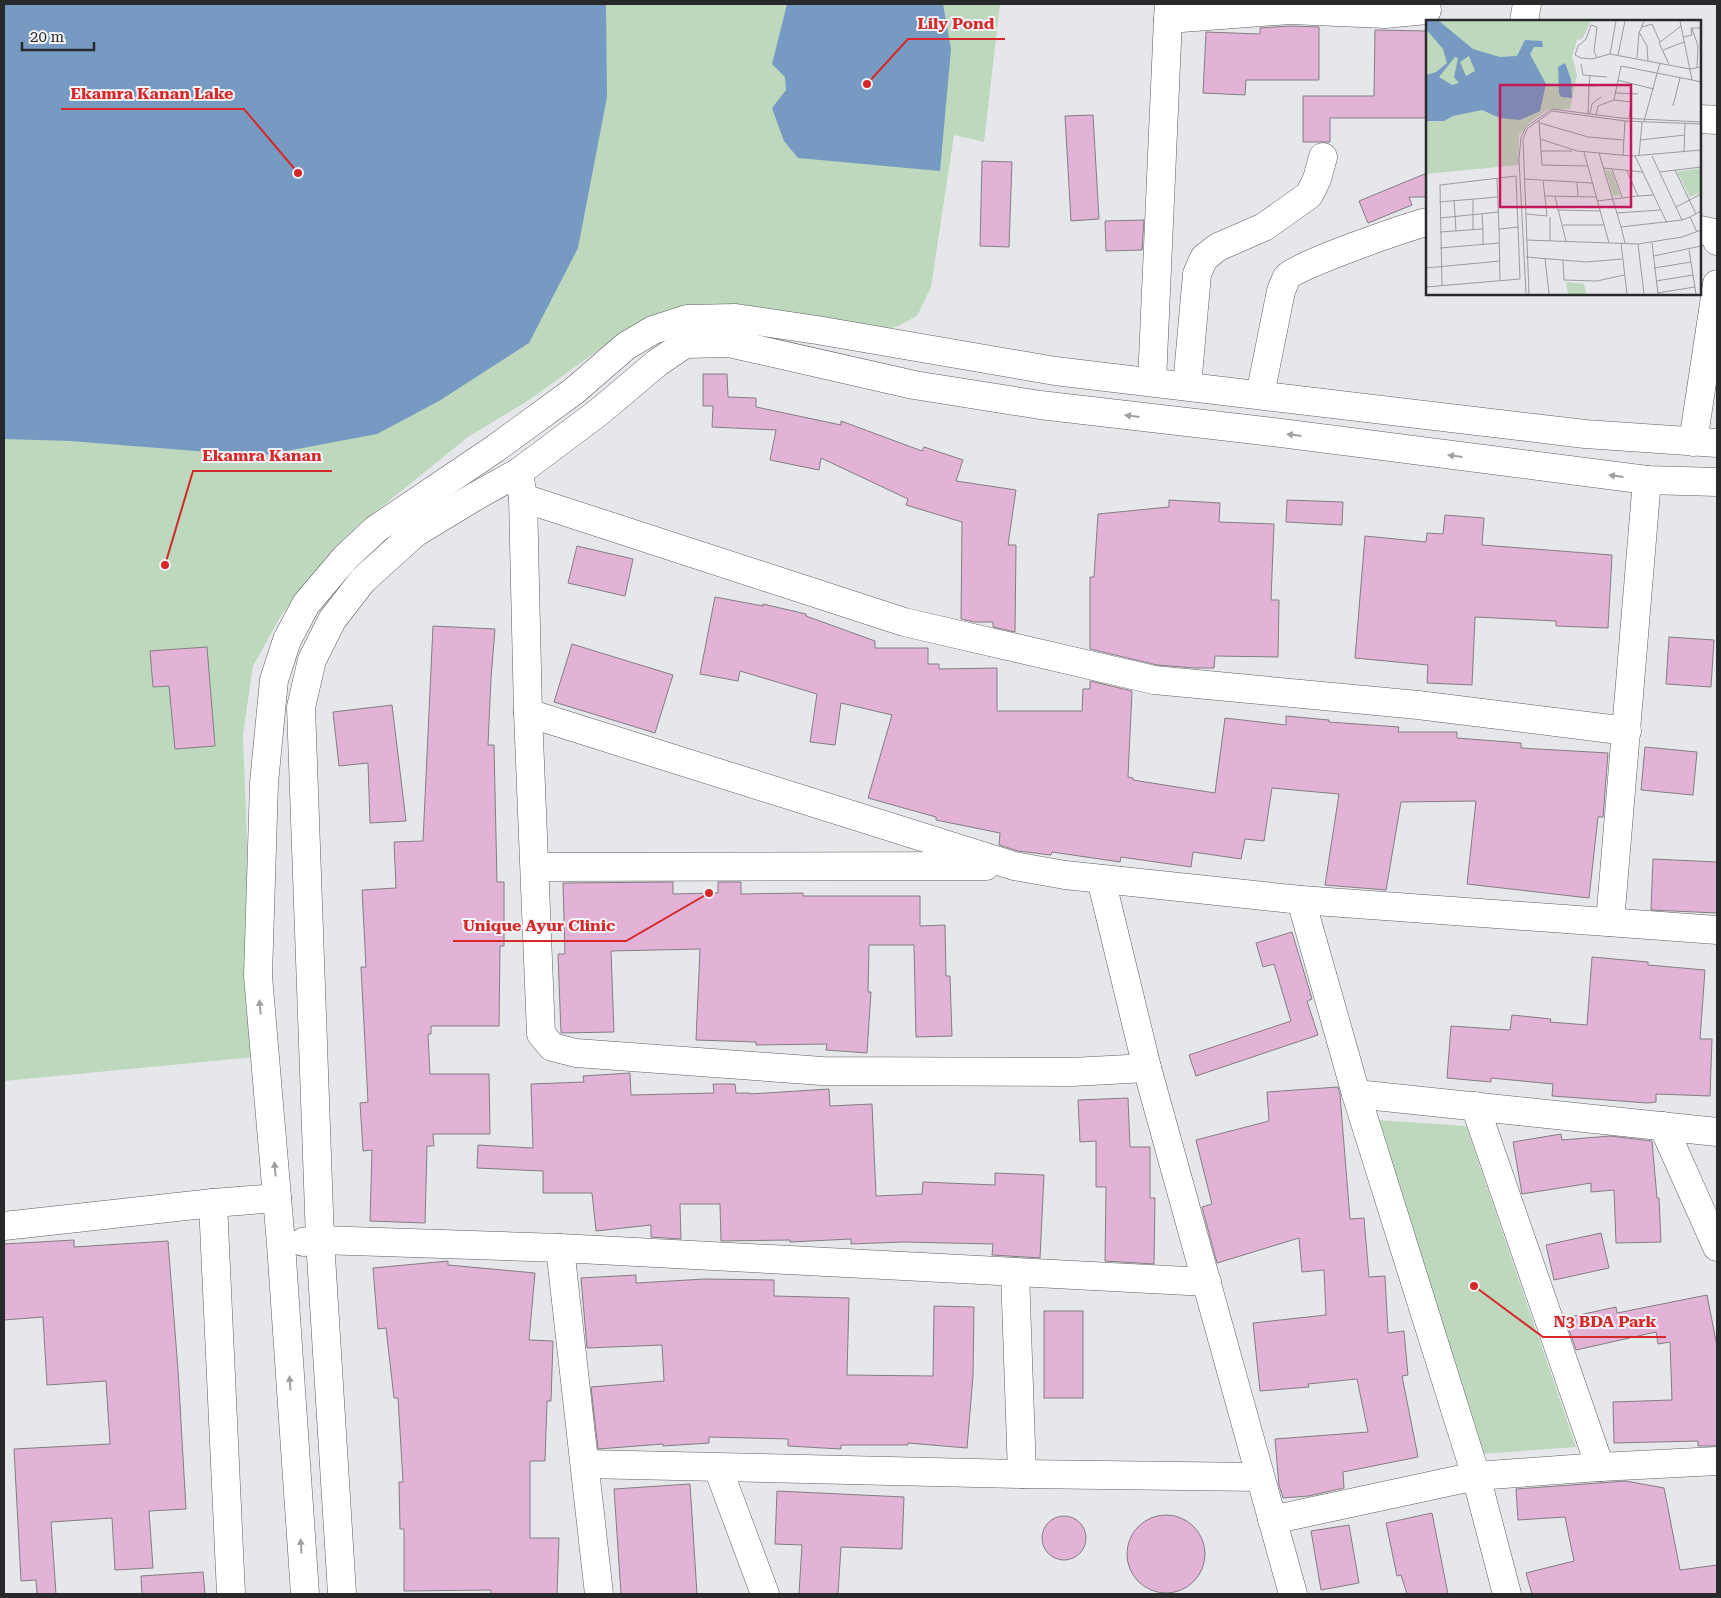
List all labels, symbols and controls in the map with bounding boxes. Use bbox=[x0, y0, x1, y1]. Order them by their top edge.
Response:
callout: Lily Pond bbox=[908, 8, 1005, 39]
text: Lily Pond bbox=[918, 14, 995, 33]
scale bar bbox=[22, 20, 95, 52]
inset map bbox=[1426, 20, 1701, 295]
text: 20 m bbox=[30, 28, 65, 46]
callout: Ekamra Kanan Lake bbox=[61, 78, 244, 109]
text: Ekamra Kanan Lake bbox=[71, 84, 234, 103]
one-way arrow bbox=[1124, 412, 1140, 420]
one-way arrow bbox=[1286, 431, 1302, 439]
callout: Ekamra Kanan bbox=[193, 440, 332, 471]
text: Ekamra Kanan bbox=[202, 446, 322, 465]
one-way arrow bbox=[1447, 451, 1463, 459]
one-way arrow bbox=[1608, 472, 1624, 480]
callout: Unique Ayur Clinic bbox=[453, 910, 626, 941]
text: Unique Ayur Clinic bbox=[463, 916, 615, 935]
one-way arrow bbox=[256, 999, 264, 1015]
one-way arrow bbox=[270, 1161, 278, 1177]
callout: N3 BDA Park bbox=[1543, 1306, 1666, 1337]
text: N3 BDA Park bbox=[1553, 1312, 1657, 1331]
one-way arrow bbox=[286, 1375, 294, 1391]
one-way arrow bbox=[297, 1537, 305, 1553]

